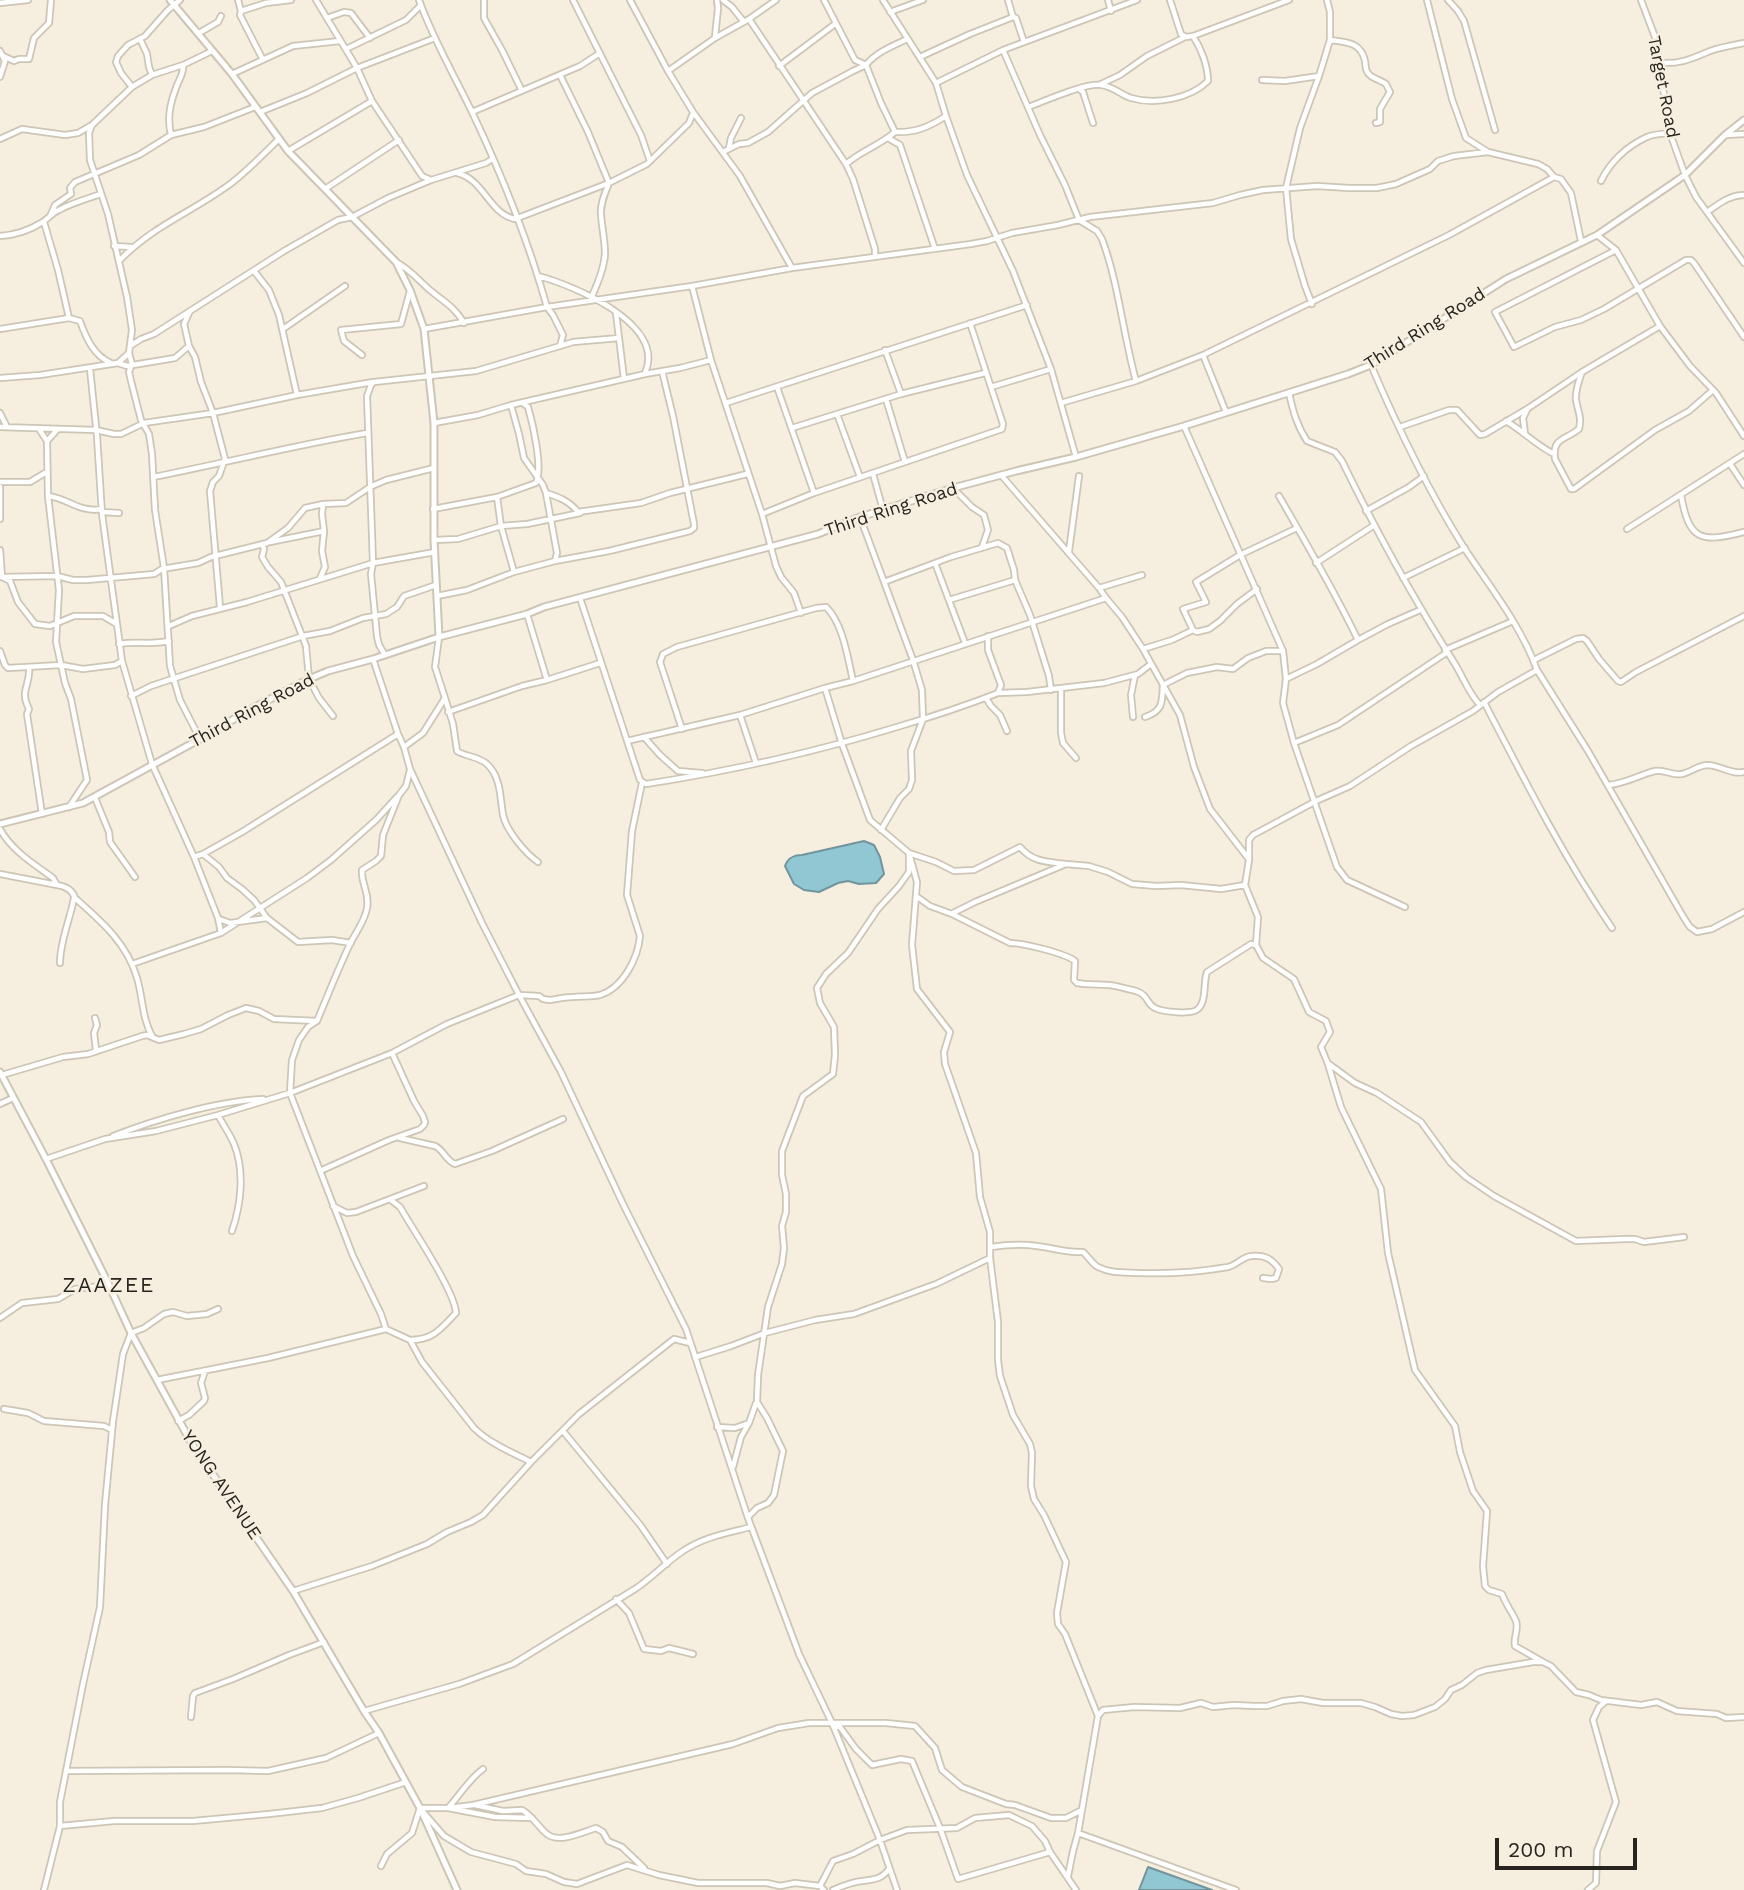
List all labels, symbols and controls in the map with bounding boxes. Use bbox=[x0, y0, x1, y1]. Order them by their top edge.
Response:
street label: Target Road bbox=[1643, 34, 1683, 140]
street label: Third Ring Road bbox=[1361, 283, 1489, 375]
street label: Third Ring Road bbox=[822, 478, 960, 542]
street label: Third Ring Road bbox=[186, 669, 318, 753]
district label: ZAAZEE bbox=[63, 1273, 155, 1299]
street label: YONG AVENUE bbox=[176, 1426, 266, 1544]
scale bar bbox=[1499, 1824, 1641, 1868]
text: 200 m bbox=[1508, 1837, 1574, 1862]

